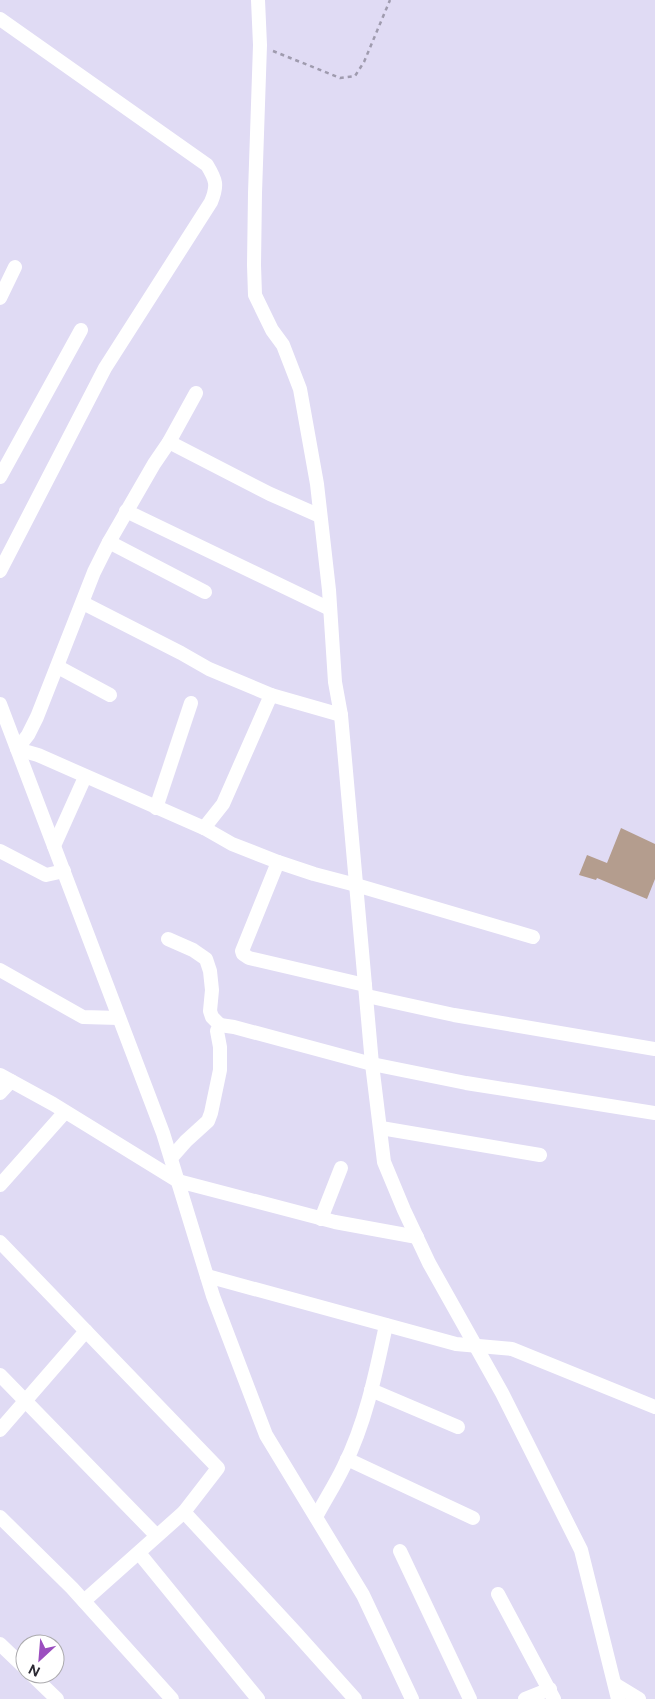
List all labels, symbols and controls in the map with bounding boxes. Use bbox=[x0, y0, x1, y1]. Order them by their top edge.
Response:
north arrow bbox=[15, 1634, 65, 1684]
text: N bbox=[26, 1660, 43, 1680]

